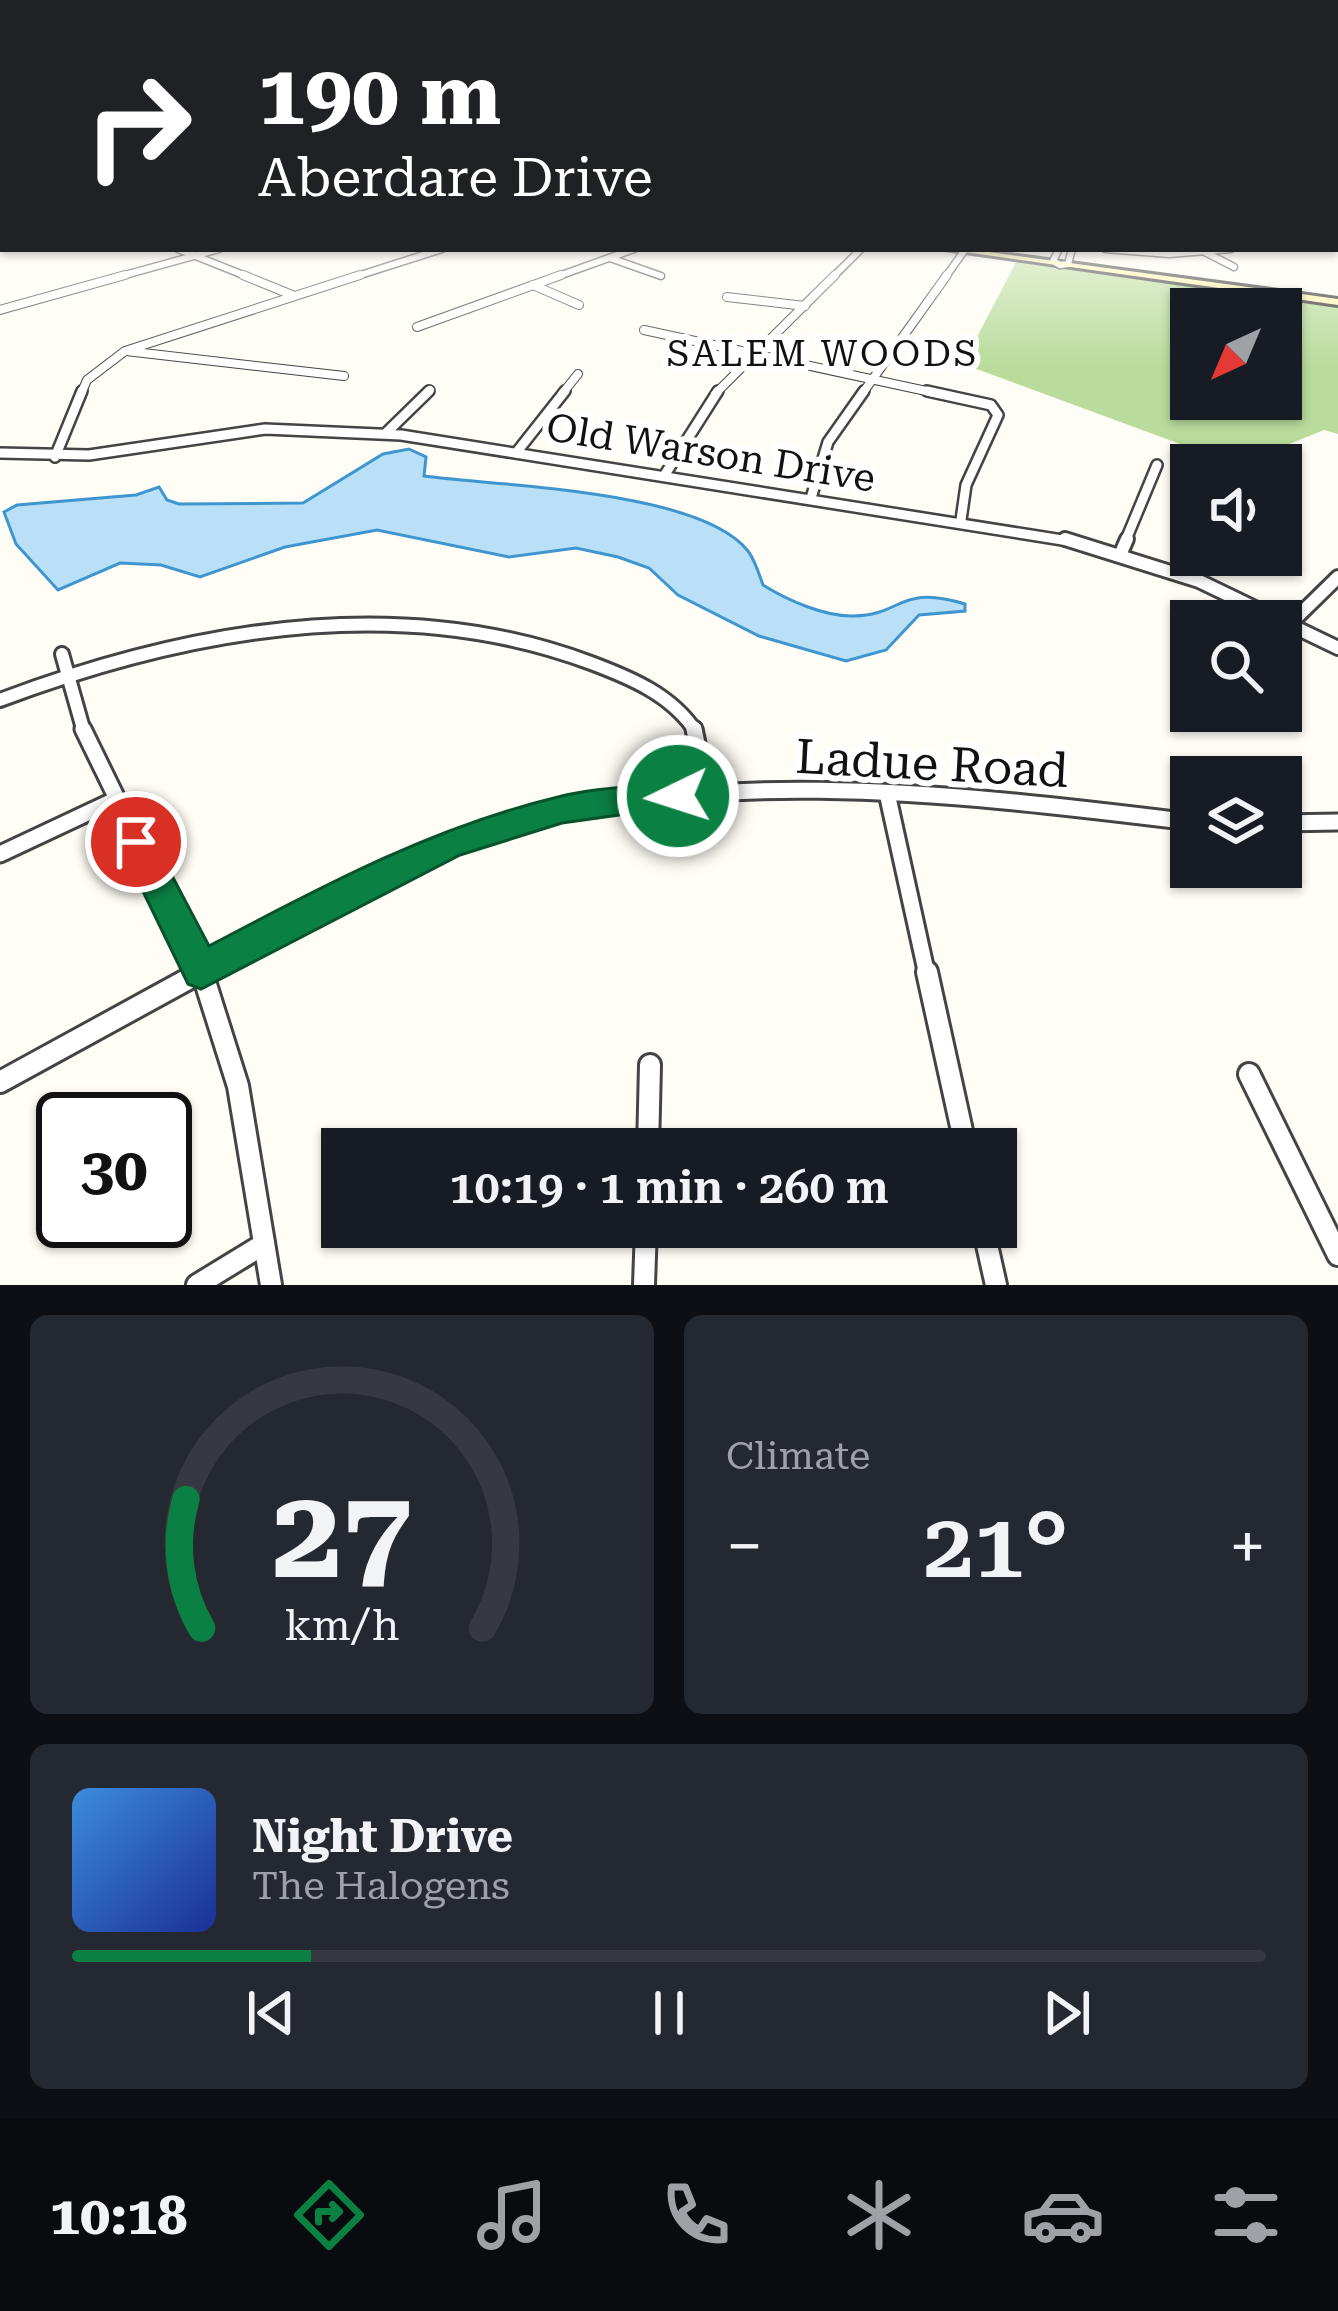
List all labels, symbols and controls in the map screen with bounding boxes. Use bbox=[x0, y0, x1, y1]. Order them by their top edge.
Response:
text: 190 m bbox=[258, 46, 501, 144]
icon: right bbox=[60, 48, 216, 204]
text: Aberdare Drive bbox=[258, 146, 653, 209]
north arrow bbox=[1170, 288, 1302, 420]
map controls bbox=[1170, 288, 1302, 888]
district label: SALEM WOODS bbox=[667, 333, 979, 375]
street label: Old Warson Drive bbox=[543, 404, 878, 502]
button: sound bbox=[1170, 444, 1302, 576]
button: search bbox=[1170, 600, 1302, 732]
street label: Ladue Road bbox=[794, 729, 1070, 799]
position arrow bbox=[615, 733, 741, 859]
button: layers bbox=[1170, 756, 1302, 888]
pin bbox=[85, 791, 187, 893]
icon: arrive bbox=[103, 809, 169, 875]
speed limit sign: 30 bbox=[36, 1092, 192, 1248]
text: 10:19 · 1 min · 260 m bbox=[449, 1161, 889, 1214]
text: Climate bbox=[726, 1433, 870, 1479]
text: 27 bbox=[272, 1461, 412, 1607]
text: 21° bbox=[923, 1494, 1069, 1599]
text: − bbox=[726, 1508, 763, 1585]
text: + bbox=[1229, 1508, 1266, 1585]
text: km/h bbox=[285, 1599, 399, 1649]
text: Night Drive bbox=[252, 1810, 513, 1863]
text: The Halogens bbox=[252, 1863, 510, 1909]
icon: previous bbox=[238, 1980, 304, 2046]
icon: pause bbox=[636, 1980, 702, 2046]
icon: next bbox=[1034, 1980, 1100, 2046]
icon: directions bbox=[287, 2173, 371, 2257]
icon: music bbox=[470, 2173, 554, 2257]
icon: phone bbox=[654, 2173, 738, 2257]
icon: climate bbox=[837, 2173, 921, 2257]
icon: car bbox=[1021, 2173, 1105, 2257]
icon: filters bbox=[1204, 2173, 1288, 2257]
text: 10:18 bbox=[50, 2184, 188, 2247]

